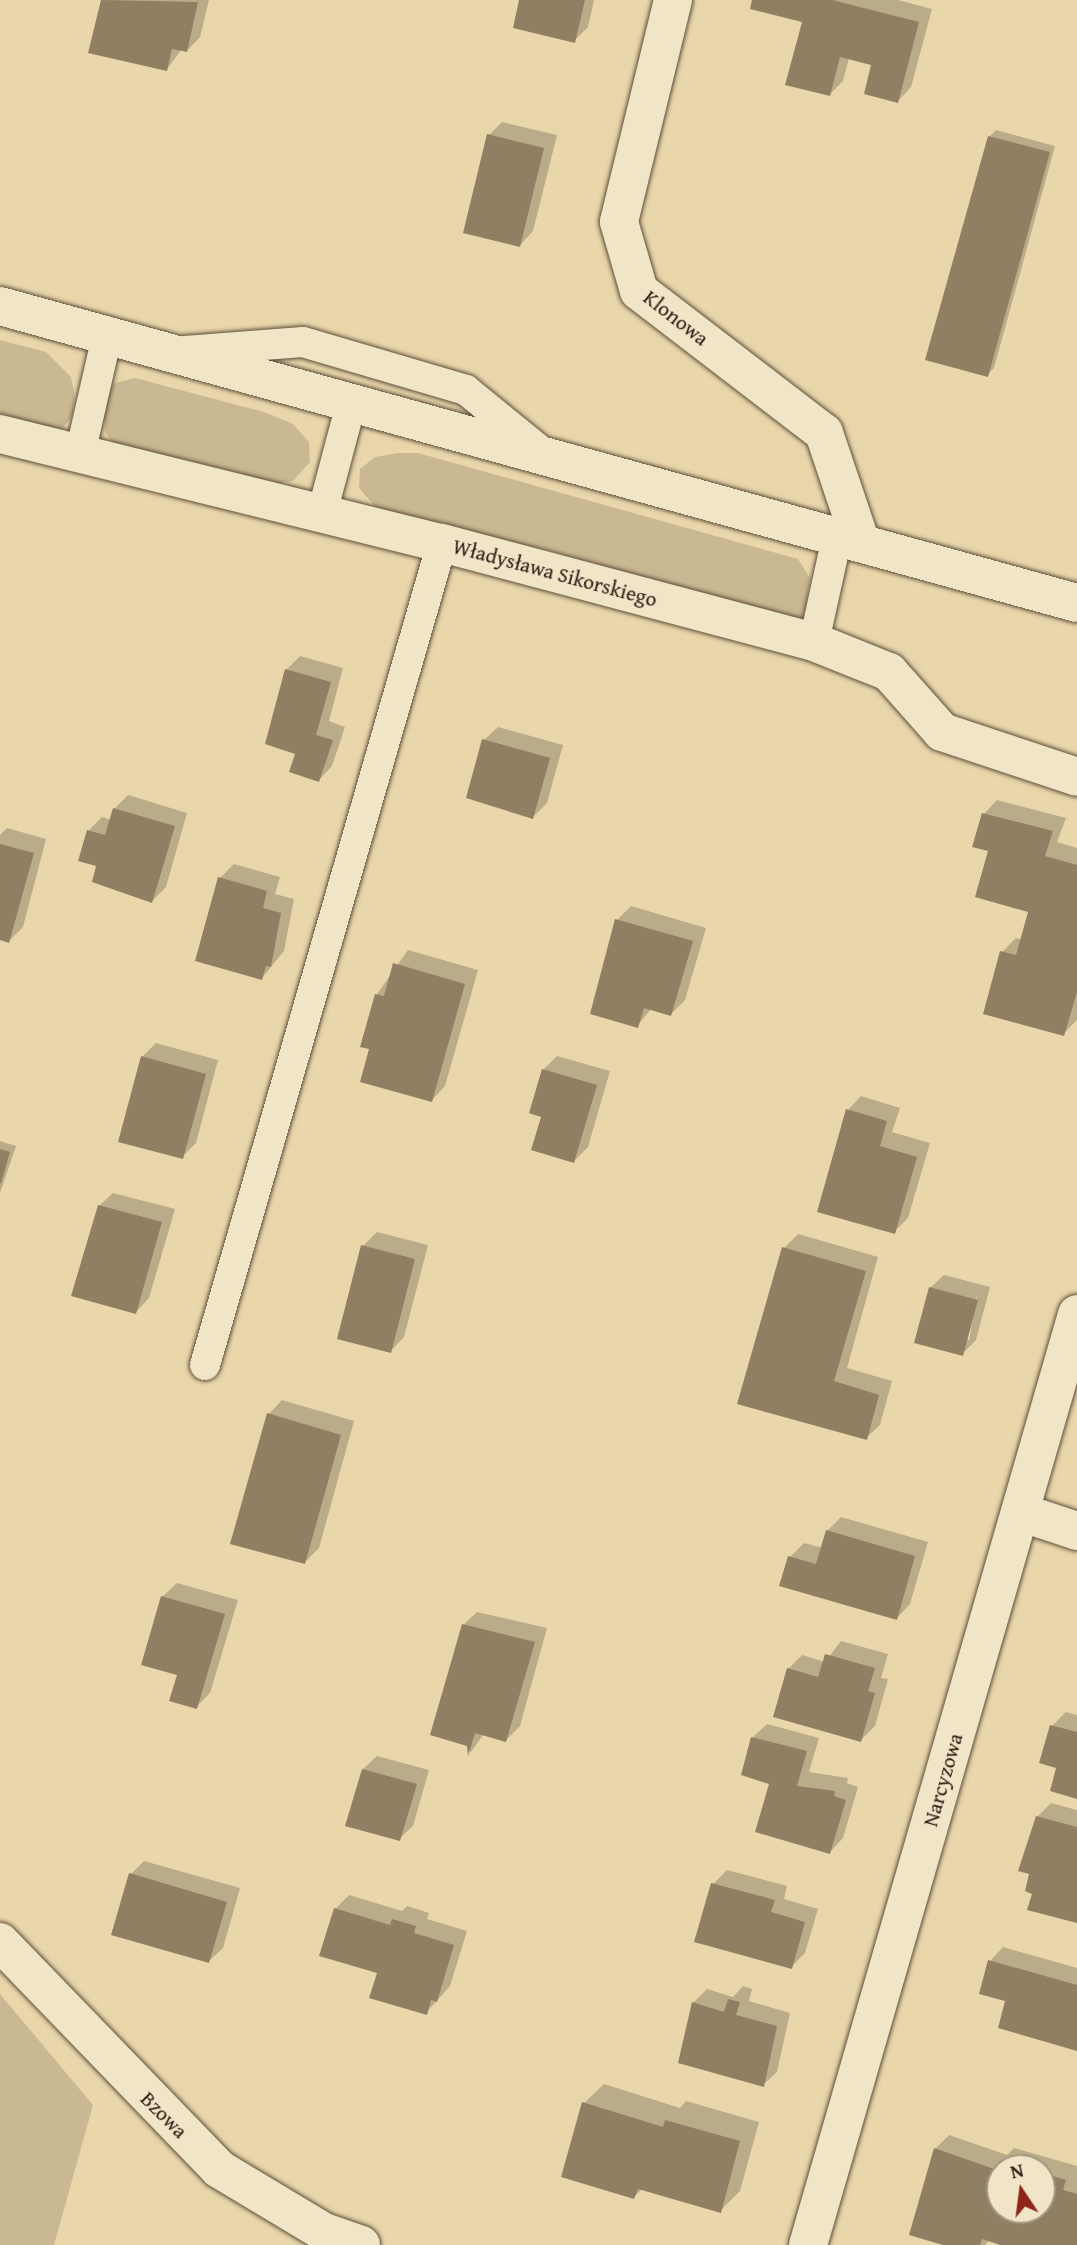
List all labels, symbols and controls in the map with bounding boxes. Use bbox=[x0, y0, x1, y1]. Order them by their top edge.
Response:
street label: Klonowa bbox=[638, 285, 714, 351]
street label: Władysława Sikorskiego bbox=[450, 534, 660, 612]
street label: Narcyzowa bbox=[918, 1730, 968, 1830]
street label: Bzowa bbox=[135, 2086, 193, 2144]
north arrow bbox=[986, 2154, 1056, 2224]
text: N bbox=[1007, 2155, 1026, 2186]

